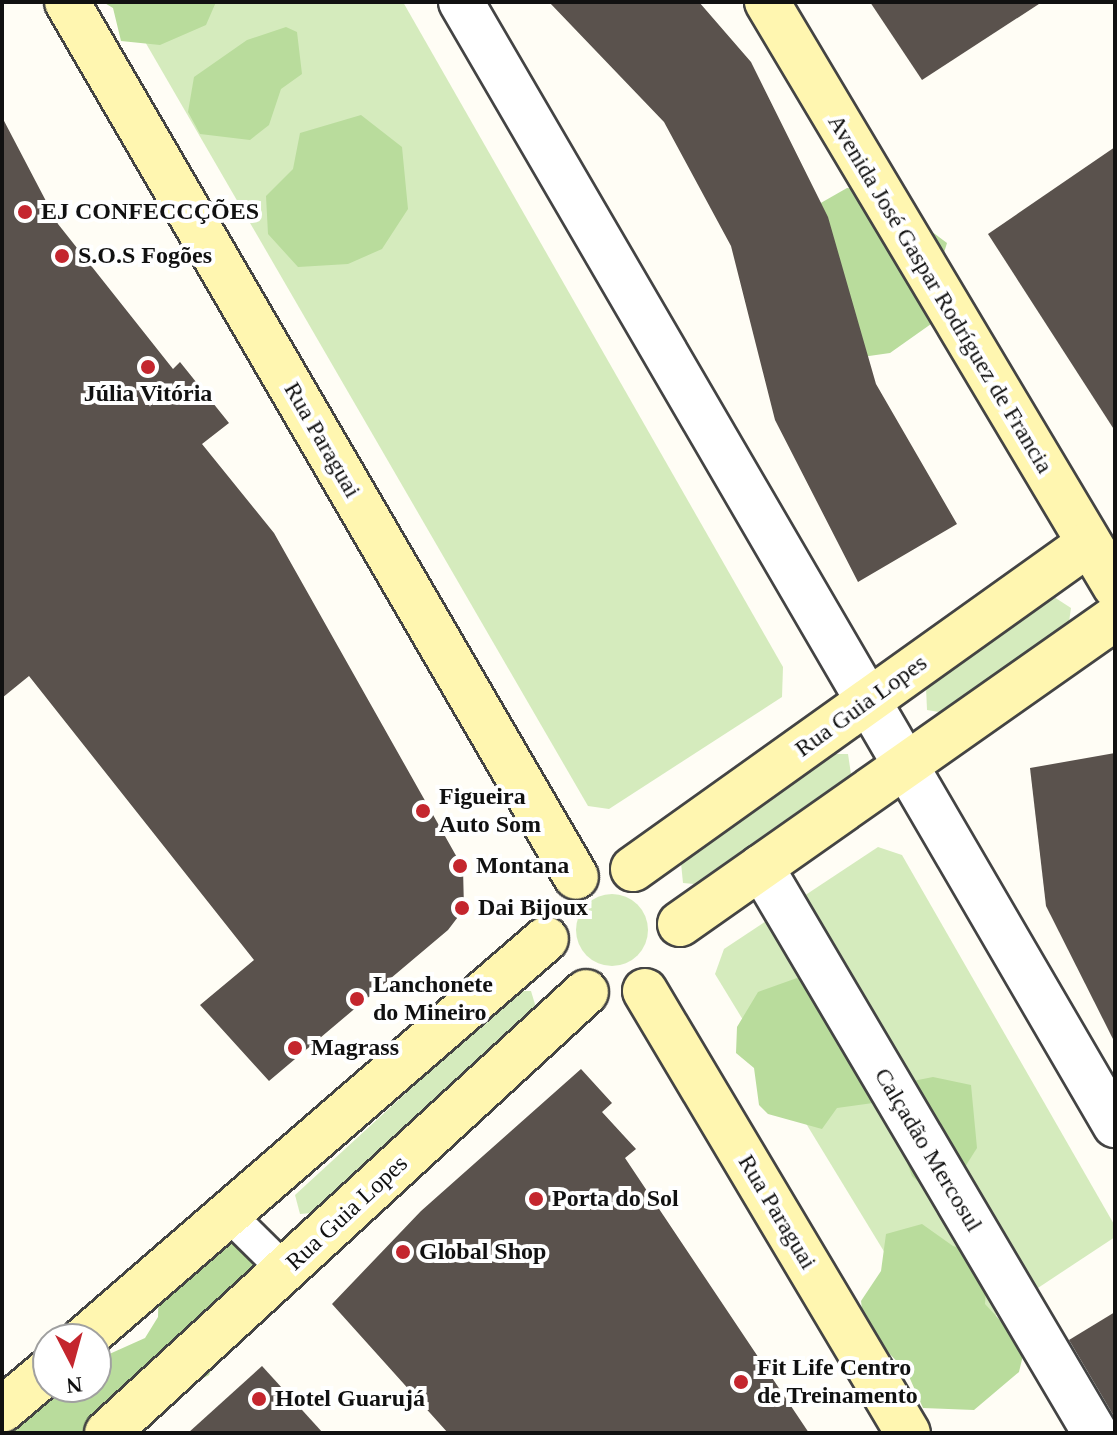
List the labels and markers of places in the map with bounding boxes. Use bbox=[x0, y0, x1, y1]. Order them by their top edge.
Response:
place label: EJ CONFECCÇÕES bbox=[41, 198, 259, 226]
marker: EJ CONFECCÇÕES bbox=[16, 203, 34, 221]
place label: S.O.S Fogões bbox=[78, 242, 212, 270]
marker: S.O.S Fogões bbox=[53, 247, 71, 265]
marker: Júlia Vitória bbox=[139, 358, 157, 376]
place label: Júlia Vitória bbox=[83, 380, 213, 408]
place label: Figueira Auto Som bbox=[439, 783, 541, 839]
marker: Figueira Auto Som bbox=[414, 802, 432, 820]
place label: Montana bbox=[476, 852, 569, 880]
marker: Montana bbox=[451, 857, 469, 875]
place label: Dai Bijoux bbox=[478, 894, 588, 922]
marker: Dai Bijoux bbox=[453, 899, 471, 917]
place label: Lanchonete do Mineiro bbox=[373, 971, 493, 1027]
marker: Lanchonete do Mineiro bbox=[348, 990, 366, 1008]
place label: Magrass bbox=[311, 1034, 399, 1062]
marker: Magrass bbox=[286, 1039, 304, 1057]
place label: Porta do Sol bbox=[552, 1185, 679, 1213]
marker: Porta do Sol bbox=[527, 1190, 545, 1208]
place label: Global Shop bbox=[419, 1238, 546, 1266]
marker: Global Shop bbox=[394, 1243, 412, 1261]
place label: Fit Life Centro de Treinamento bbox=[757, 1354, 918, 1410]
marker: Fit Life Centro de Treinamento bbox=[732, 1373, 750, 1391]
place label: Hotel Guarujá bbox=[275, 1385, 425, 1413]
marker: Hotel Guarujá bbox=[250, 1390, 268, 1408]

